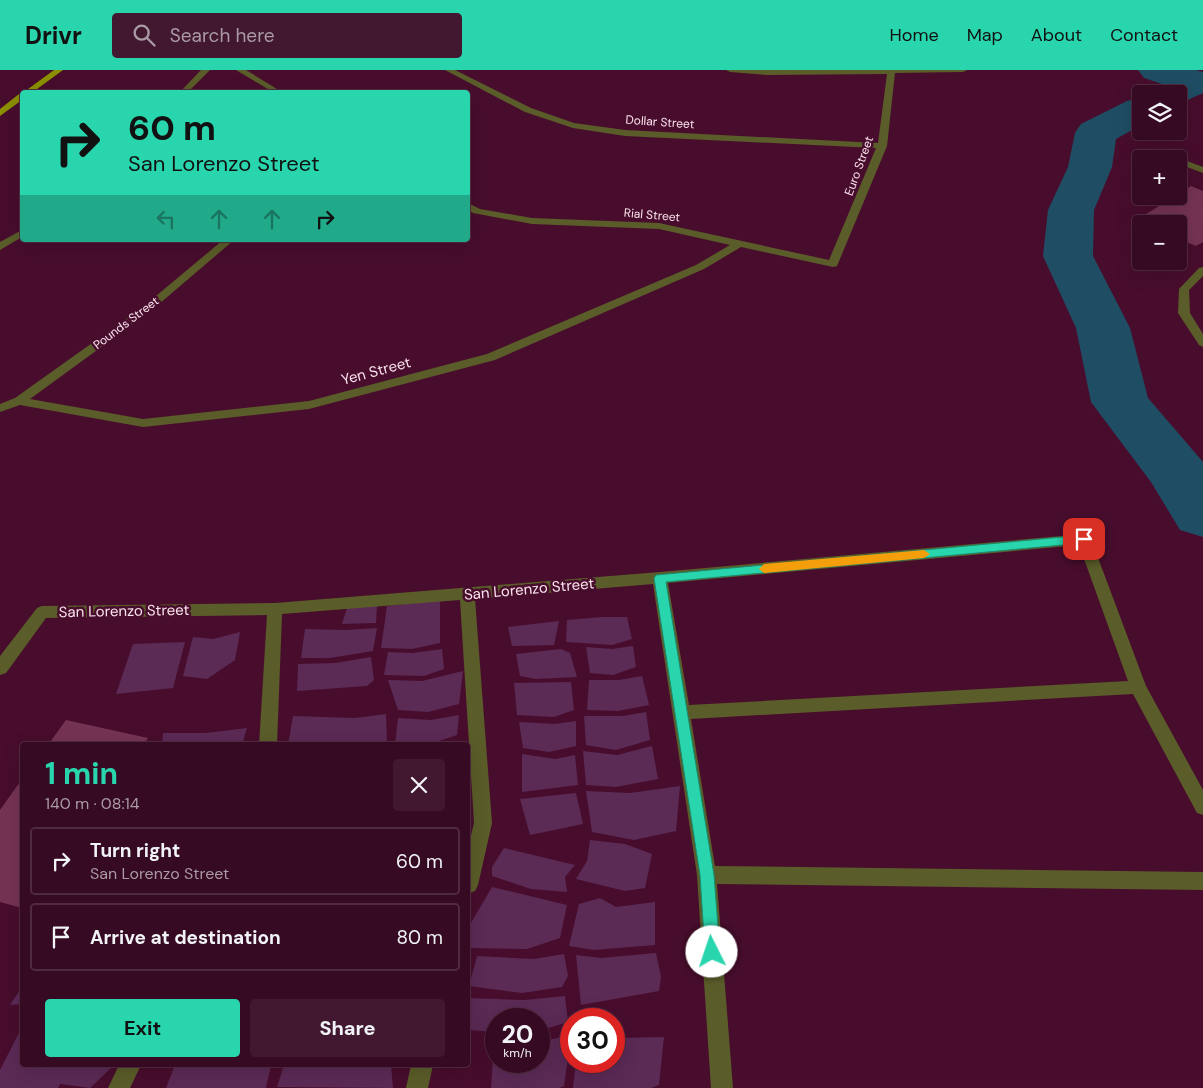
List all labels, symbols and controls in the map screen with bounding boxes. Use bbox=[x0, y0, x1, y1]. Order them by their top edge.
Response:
search box bbox=[112, 13, 462, 58]
text: Drivr bbox=[25, 20, 82, 51]
icon: search bbox=[130, 21, 158, 49]
text: Search here bbox=[170, 23, 275, 48]
text: Home bbox=[889, 23, 939, 47]
text: Map bbox=[967, 23, 1003, 47]
text: About bbox=[1031, 23, 1082, 47]
text: Contact bbox=[1110, 23, 1178, 47]
map controls bbox=[1132, 85, 1187, 270]
button: layers bbox=[1132, 85, 1187, 140]
text: 60 m bbox=[128, 105, 216, 151]
icon: right bbox=[45, 110, 110, 175]
street label: Dollar Street bbox=[625, 112, 695, 132]
street label: Euro Street bbox=[841, 134, 877, 198]
text: San Lorenzo Street bbox=[128, 149, 320, 178]
button: + bbox=[1132, 150, 1187, 205]
icon: left bbox=[152, 205, 180, 233]
icon: ahead bbox=[205, 205, 233, 233]
icon: ahead bbox=[258, 205, 286, 233]
icon: right bbox=[311, 205, 339, 233]
street label: Rial Street bbox=[623, 205, 681, 225]
button: − bbox=[1132, 215, 1187, 270]
street label: Pounds Street bbox=[90, 293, 162, 353]
street label: Yen Street bbox=[339, 352, 413, 390]
pin bbox=[1063, 518, 1105, 560]
icon: arrive bbox=[1070, 525, 1098, 553]
street label: San Lorenzo Street bbox=[463, 573, 595, 605]
street label: San Lorenzo Street bbox=[59, 600, 190, 622]
text: 1 min bbox=[45, 754, 118, 793]
button: close bbox=[393, 759, 445, 811]
text: 140 m · 08:14 bbox=[45, 793, 139, 814]
text: Turn right bbox=[90, 838, 180, 863]
icon: right bbox=[47, 847, 75, 875]
text: 60 m bbox=[396, 849, 443, 874]
text: San Lorenzo Street bbox=[90, 863, 229, 884]
icon: arrive bbox=[47, 923, 75, 951]
text: Arrive at destination bbox=[90, 925, 281, 950]
text: 80 m bbox=[396, 925, 443, 950]
position arrow bbox=[685, 925, 737, 977]
button: Exit bbox=[45, 999, 240, 1057]
button: Share bbox=[250, 999, 445, 1057]
speed limit sign: 30 bbox=[560, 1008, 625, 1073]
text: 20 bbox=[502, 1018, 533, 1051]
text: km/h bbox=[503, 1045, 532, 1061]

